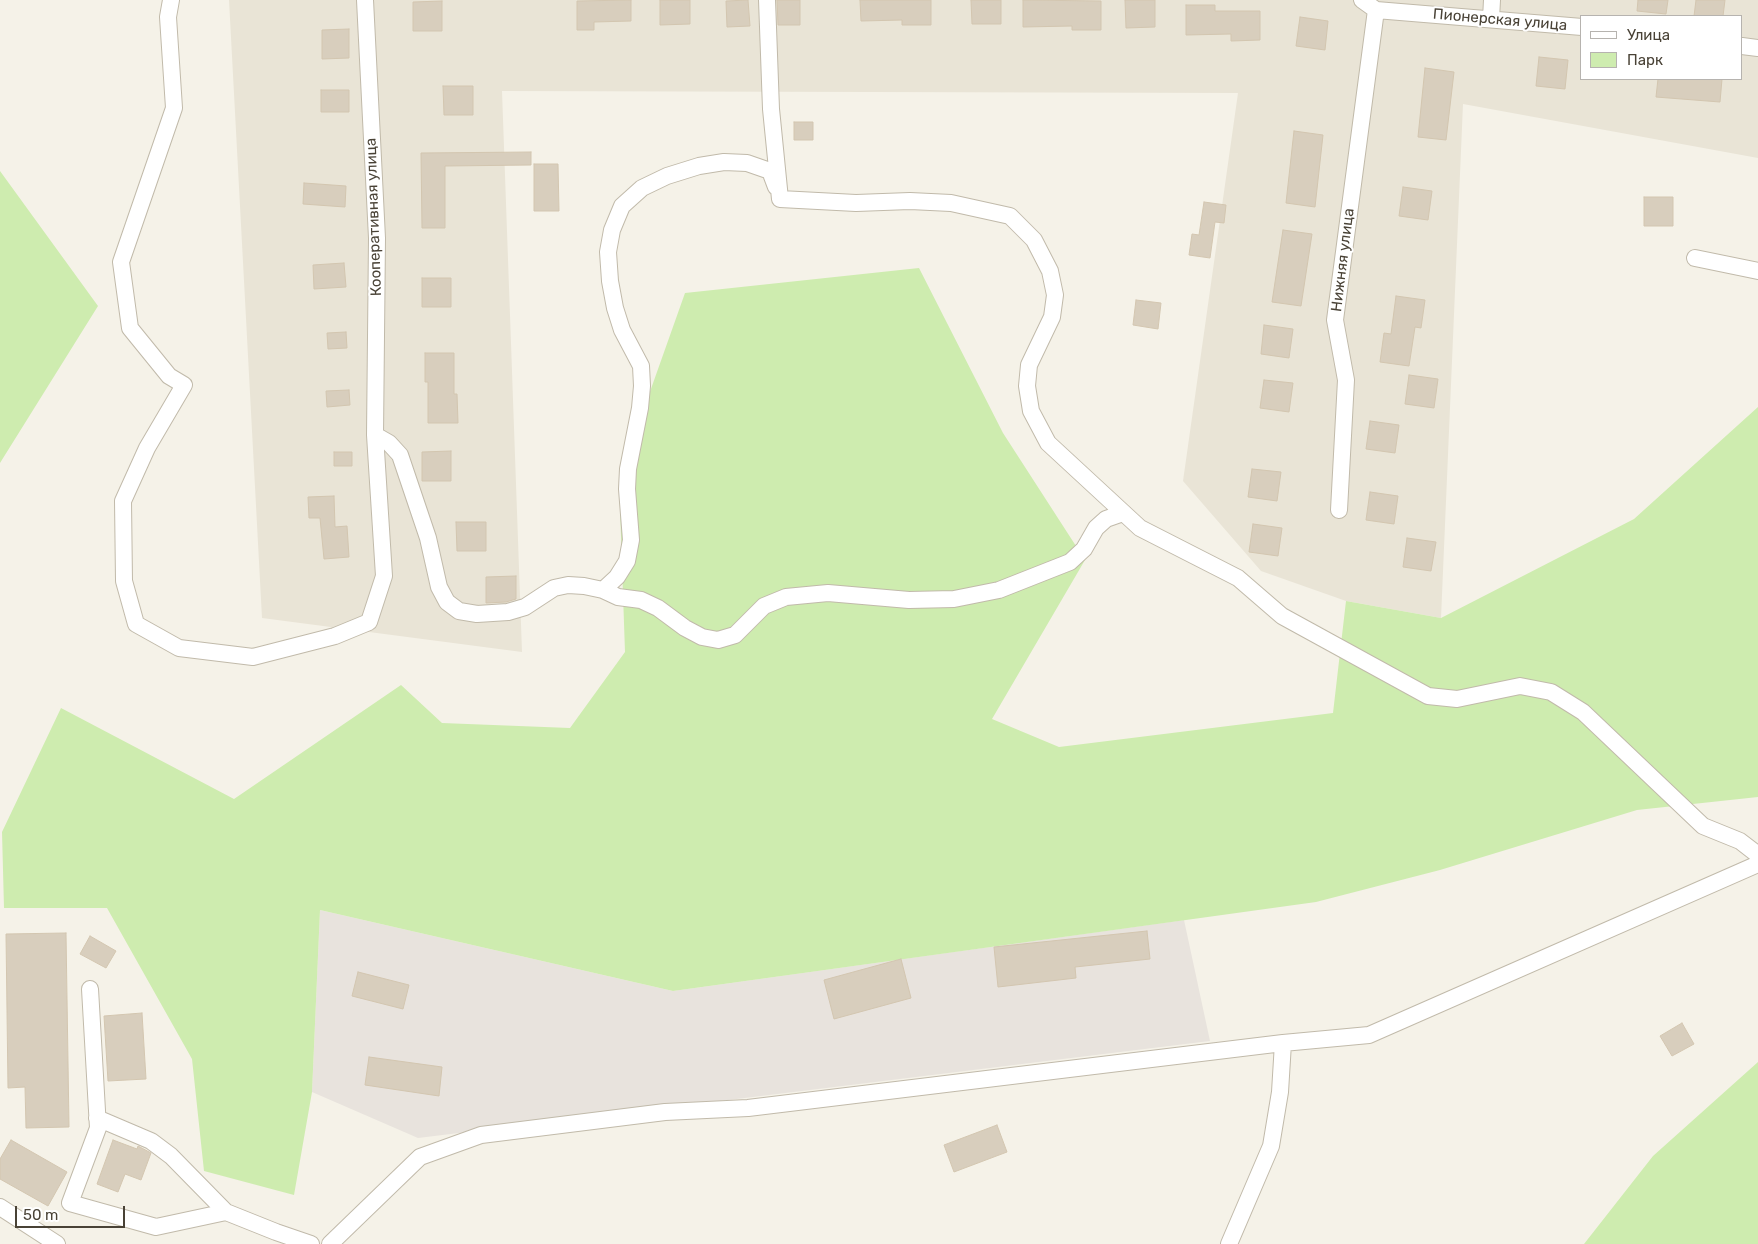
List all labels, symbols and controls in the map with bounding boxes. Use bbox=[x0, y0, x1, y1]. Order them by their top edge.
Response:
street label: Пионерская улица bbox=[1432, 5, 1568, 35]
legend bbox=[1580, 15, 1743, 80]
text: Улица bbox=[1627, 26, 1670, 44]
text: Парк bbox=[1627, 51, 1663, 69]
street label: Кооперативная улица bbox=[362, 137, 386, 297]
street label: Нижняя улица bbox=[1328, 207, 1358, 313]
scale bar bbox=[18, 1196, 128, 1228]
text: 50 m bbox=[23, 1206, 58, 1224]

